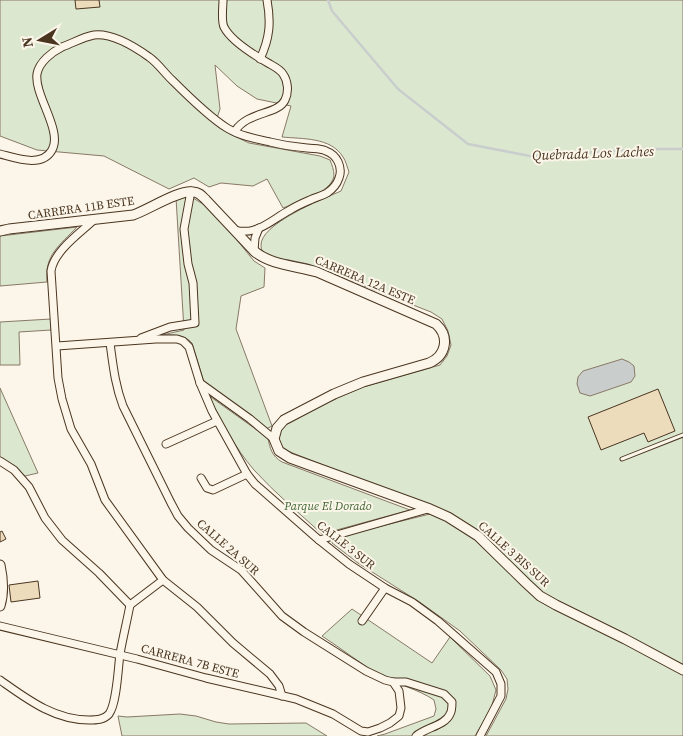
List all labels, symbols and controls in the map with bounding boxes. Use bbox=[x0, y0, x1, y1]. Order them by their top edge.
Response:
north arrow bbox=[15, 15, 65, 65]
text: N bbox=[16, 35, 38, 49]
water label: Quebrada Los Laches bbox=[532, 141, 655, 165]
street label: CARRERA 11B ESTE bbox=[27, 193, 135, 223]
street label: CARRERA 12A ESTE bbox=[312, 252, 418, 308]
park label: Parque El Dorado bbox=[283, 498, 372, 514]
street label: CALLE 2A SUR bbox=[193, 515, 263, 579]
street label: CALLE 3 SUR bbox=[313, 517, 379, 573]
street label: CALLE 3 BIS SUR bbox=[475, 518, 553, 590]
street label: CARRERA 7B ESTE bbox=[139, 640, 241, 682]

